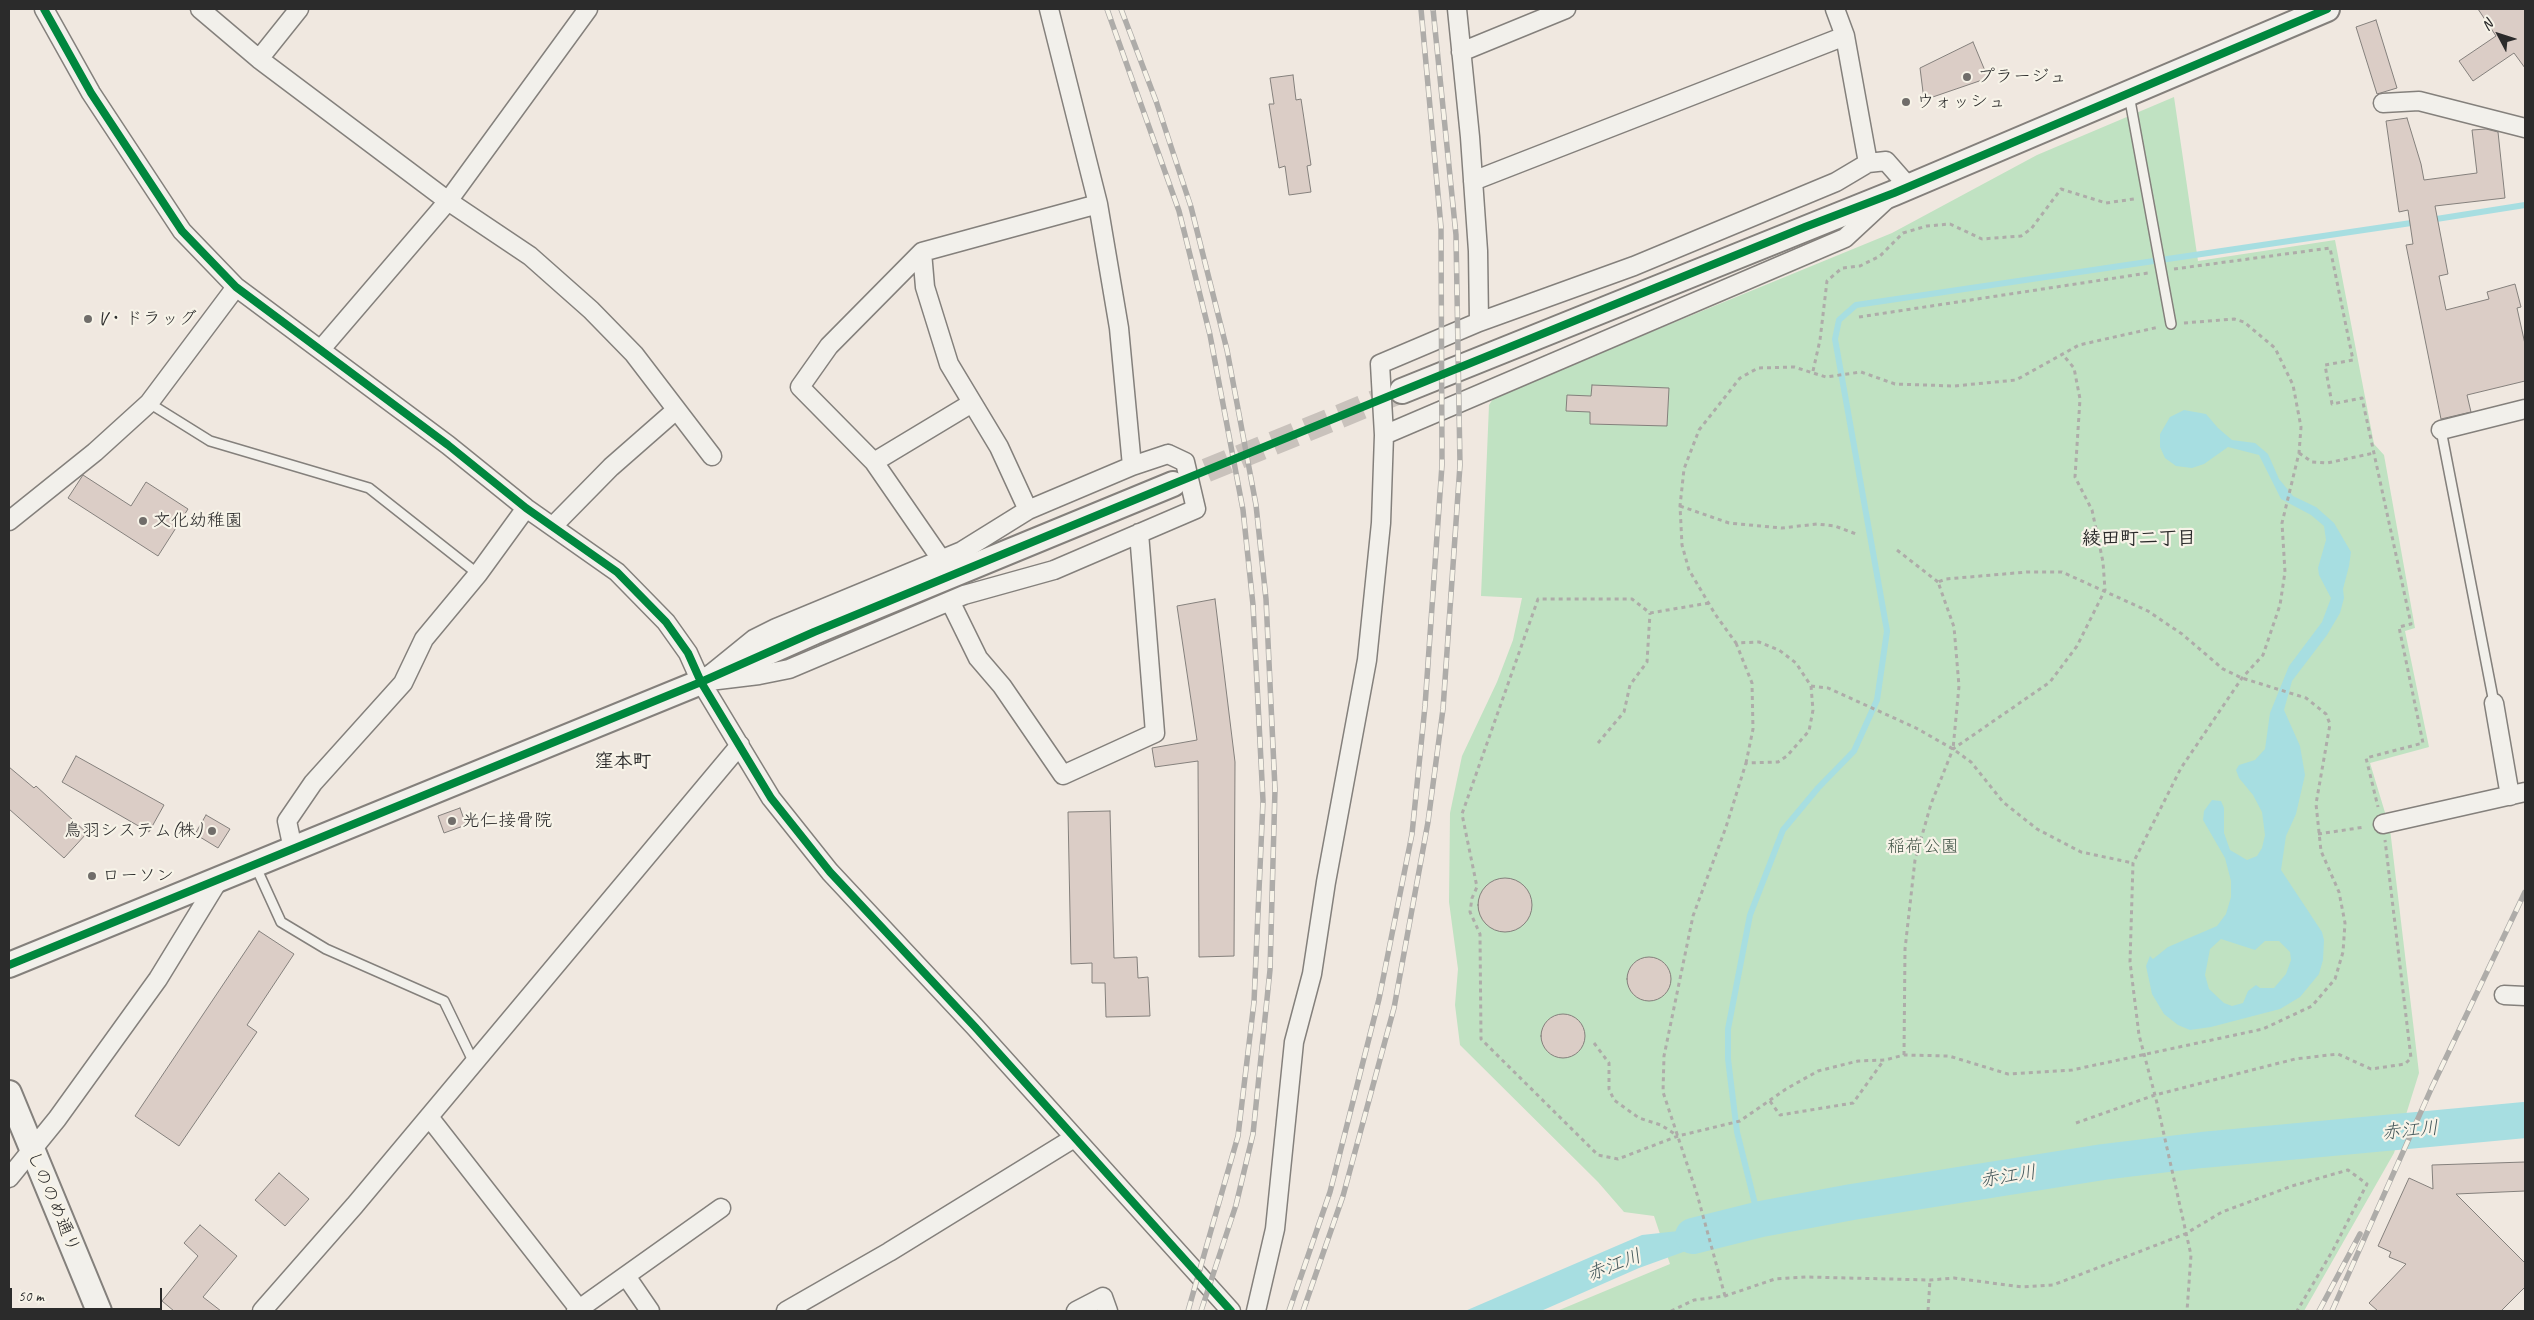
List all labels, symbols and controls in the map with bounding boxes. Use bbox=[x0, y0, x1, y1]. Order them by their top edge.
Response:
north arrow bbox=[2474, 10, 2524, 60]
text: N bbox=[2478, 16, 2496, 34]
place label: プラージュ bbox=[1977, 66, 2067, 88]
marker: プラージュ bbox=[1961, 71, 1973, 83]
place label: ウォッシュ bbox=[1916, 91, 2006, 113]
marker: ウォッシュ bbox=[1900, 96, 1912, 108]
place label: V・ドラッグ bbox=[98, 308, 197, 330]
marker: V・ドラッグ bbox=[82, 313, 94, 325]
place label: 文化幼稚園 bbox=[153, 510, 243, 532]
marker: 文化幼稚園 bbox=[137, 515, 149, 527]
district label: 綾田町二丁目 bbox=[2082, 528, 2196, 550]
district label: 窪本町 bbox=[595, 751, 651, 773]
place label: 光仁接骨院 bbox=[462, 810, 552, 832]
marker: 光仁接骨院 bbox=[446, 815, 458, 827]
place label: 鳥羽システム(株) bbox=[64, 820, 202, 842]
marker: 鳥羽システム(株) bbox=[206, 825, 218, 837]
park label: 稲荷公園 bbox=[1887, 836, 1959, 858]
place label: ローソン bbox=[102, 865, 174, 887]
marker: ローソン bbox=[86, 870, 98, 882]
water label: 赤江川 bbox=[2381, 1117, 2439, 1145]
street label: しののめ通り bbox=[22, 1148, 84, 1256]
water label: 赤江川 bbox=[1978, 1161, 2038, 1193]
water label: 赤江川 bbox=[1583, 1245, 1645, 1287]
scale bar bbox=[12, 1278, 165, 1310]
text: 50 m bbox=[18, 1287, 44, 1306]

